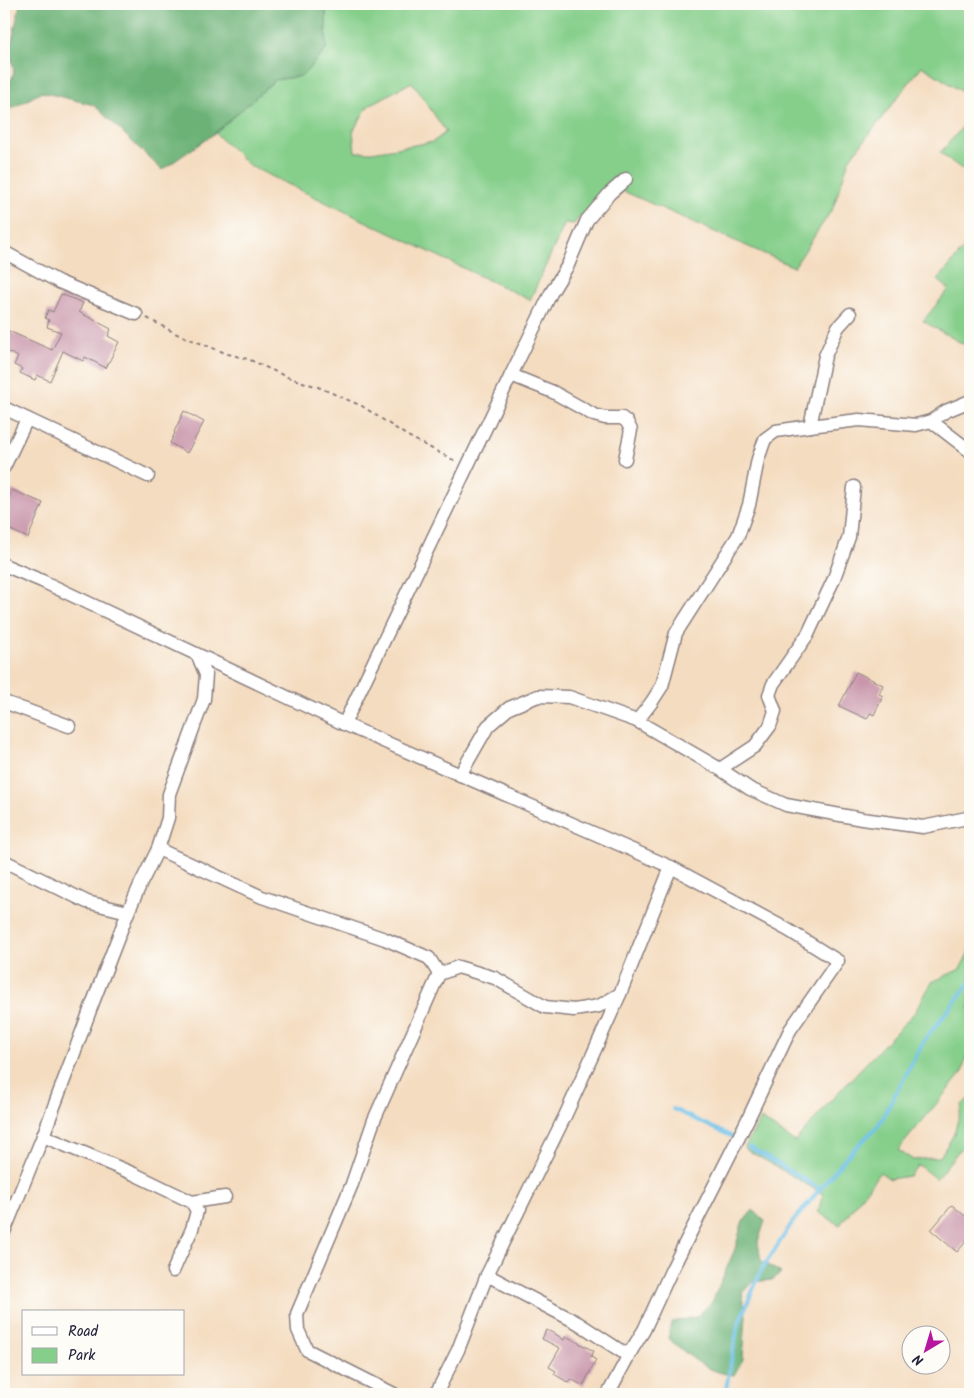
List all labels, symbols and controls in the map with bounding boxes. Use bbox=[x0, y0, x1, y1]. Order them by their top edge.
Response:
legend bbox=[22, 1310, 185, 1376]
text: Road bbox=[68, 1320, 99, 1344]
north arrow bbox=[902, 1326, 952, 1376]
text: Park bbox=[68, 1344, 96, 1368]
text: N bbox=[908, 1348, 929, 1371]

